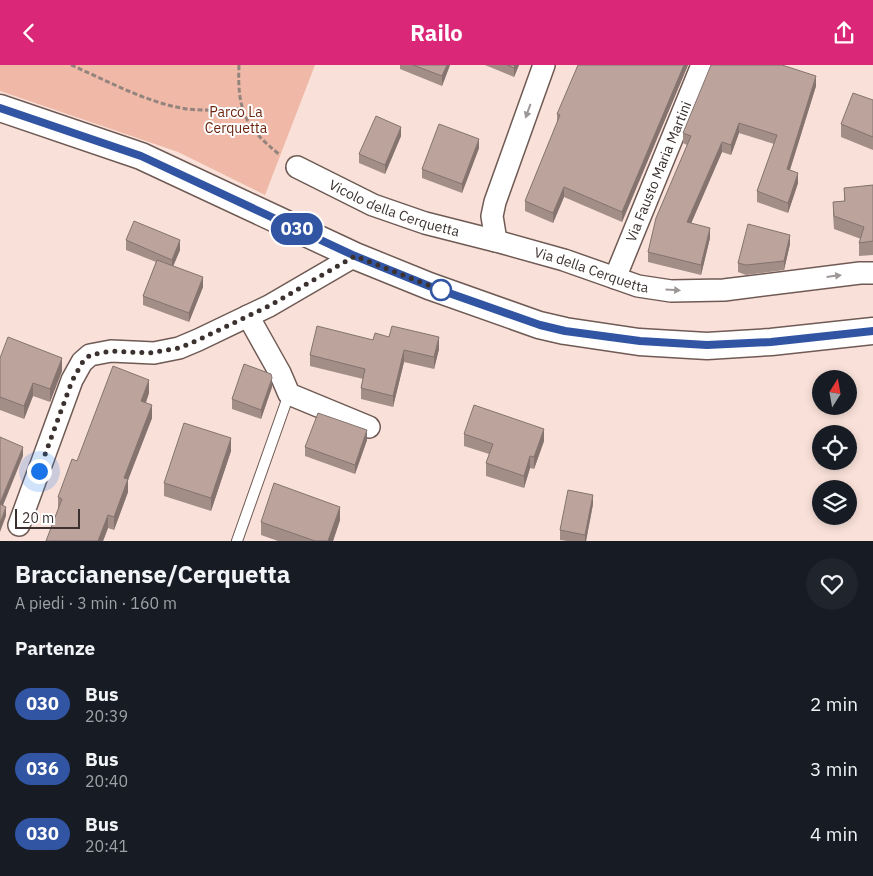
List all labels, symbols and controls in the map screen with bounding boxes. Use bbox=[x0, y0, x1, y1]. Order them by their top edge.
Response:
text: Railo bbox=[410, 18, 463, 47]
icon: back bbox=[15, 19, 43, 47]
icon: share bbox=[830, 19, 858, 47]
street label: Via Fausto Maria Martini bbox=[622, 98, 695, 245]
park label: Parco La Cerquetta bbox=[205, 103, 268, 137]
one-way arrow bbox=[524, 104, 532, 119]
street label: Vicolo della Cerquetta bbox=[326, 175, 462, 241]
line badge: 030 bbox=[268, 213, 326, 245]
text: 030 bbox=[281, 217, 313, 240]
street label: Via della Cerquetta bbox=[532, 243, 650, 297]
one-way arrow bbox=[826, 272, 842, 280]
unlabelled marker bbox=[430, 279, 452, 301]
one-way arrow bbox=[665, 287, 681, 295]
north arrow bbox=[812, 370, 858, 415]
map controls bbox=[812, 370, 857, 525]
button: locate bbox=[812, 425, 857, 470]
your location bbox=[27, 459, 52, 484]
button: layers bbox=[812, 480, 857, 525]
scale bar bbox=[15, 506, 80, 529]
text: 20 m bbox=[22, 509, 54, 527]
text: Braccianense/Cerquetta bbox=[15, 558, 290, 590]
button: heart bbox=[806, 558, 858, 610]
text: A piedi · 3 min · 160 m bbox=[15, 593, 177, 613]
text: Partenze bbox=[15, 636, 95, 660]
text: Bus bbox=[85, 682, 119, 706]
text: 030 bbox=[26, 692, 59, 715]
text: 2 min bbox=[810, 692, 858, 716]
text: 20:39 bbox=[85, 706, 128, 726]
text: Bus bbox=[85, 747, 119, 771]
text: 036 bbox=[26, 757, 59, 780]
text: 3 min bbox=[810, 757, 858, 781]
text: 20:40 bbox=[85, 771, 128, 791]
text: Bus bbox=[85, 812, 119, 836]
text: 030 bbox=[26, 822, 59, 845]
text: 4 min bbox=[810, 822, 858, 846]
text: 20:41 bbox=[85, 836, 128, 856]

